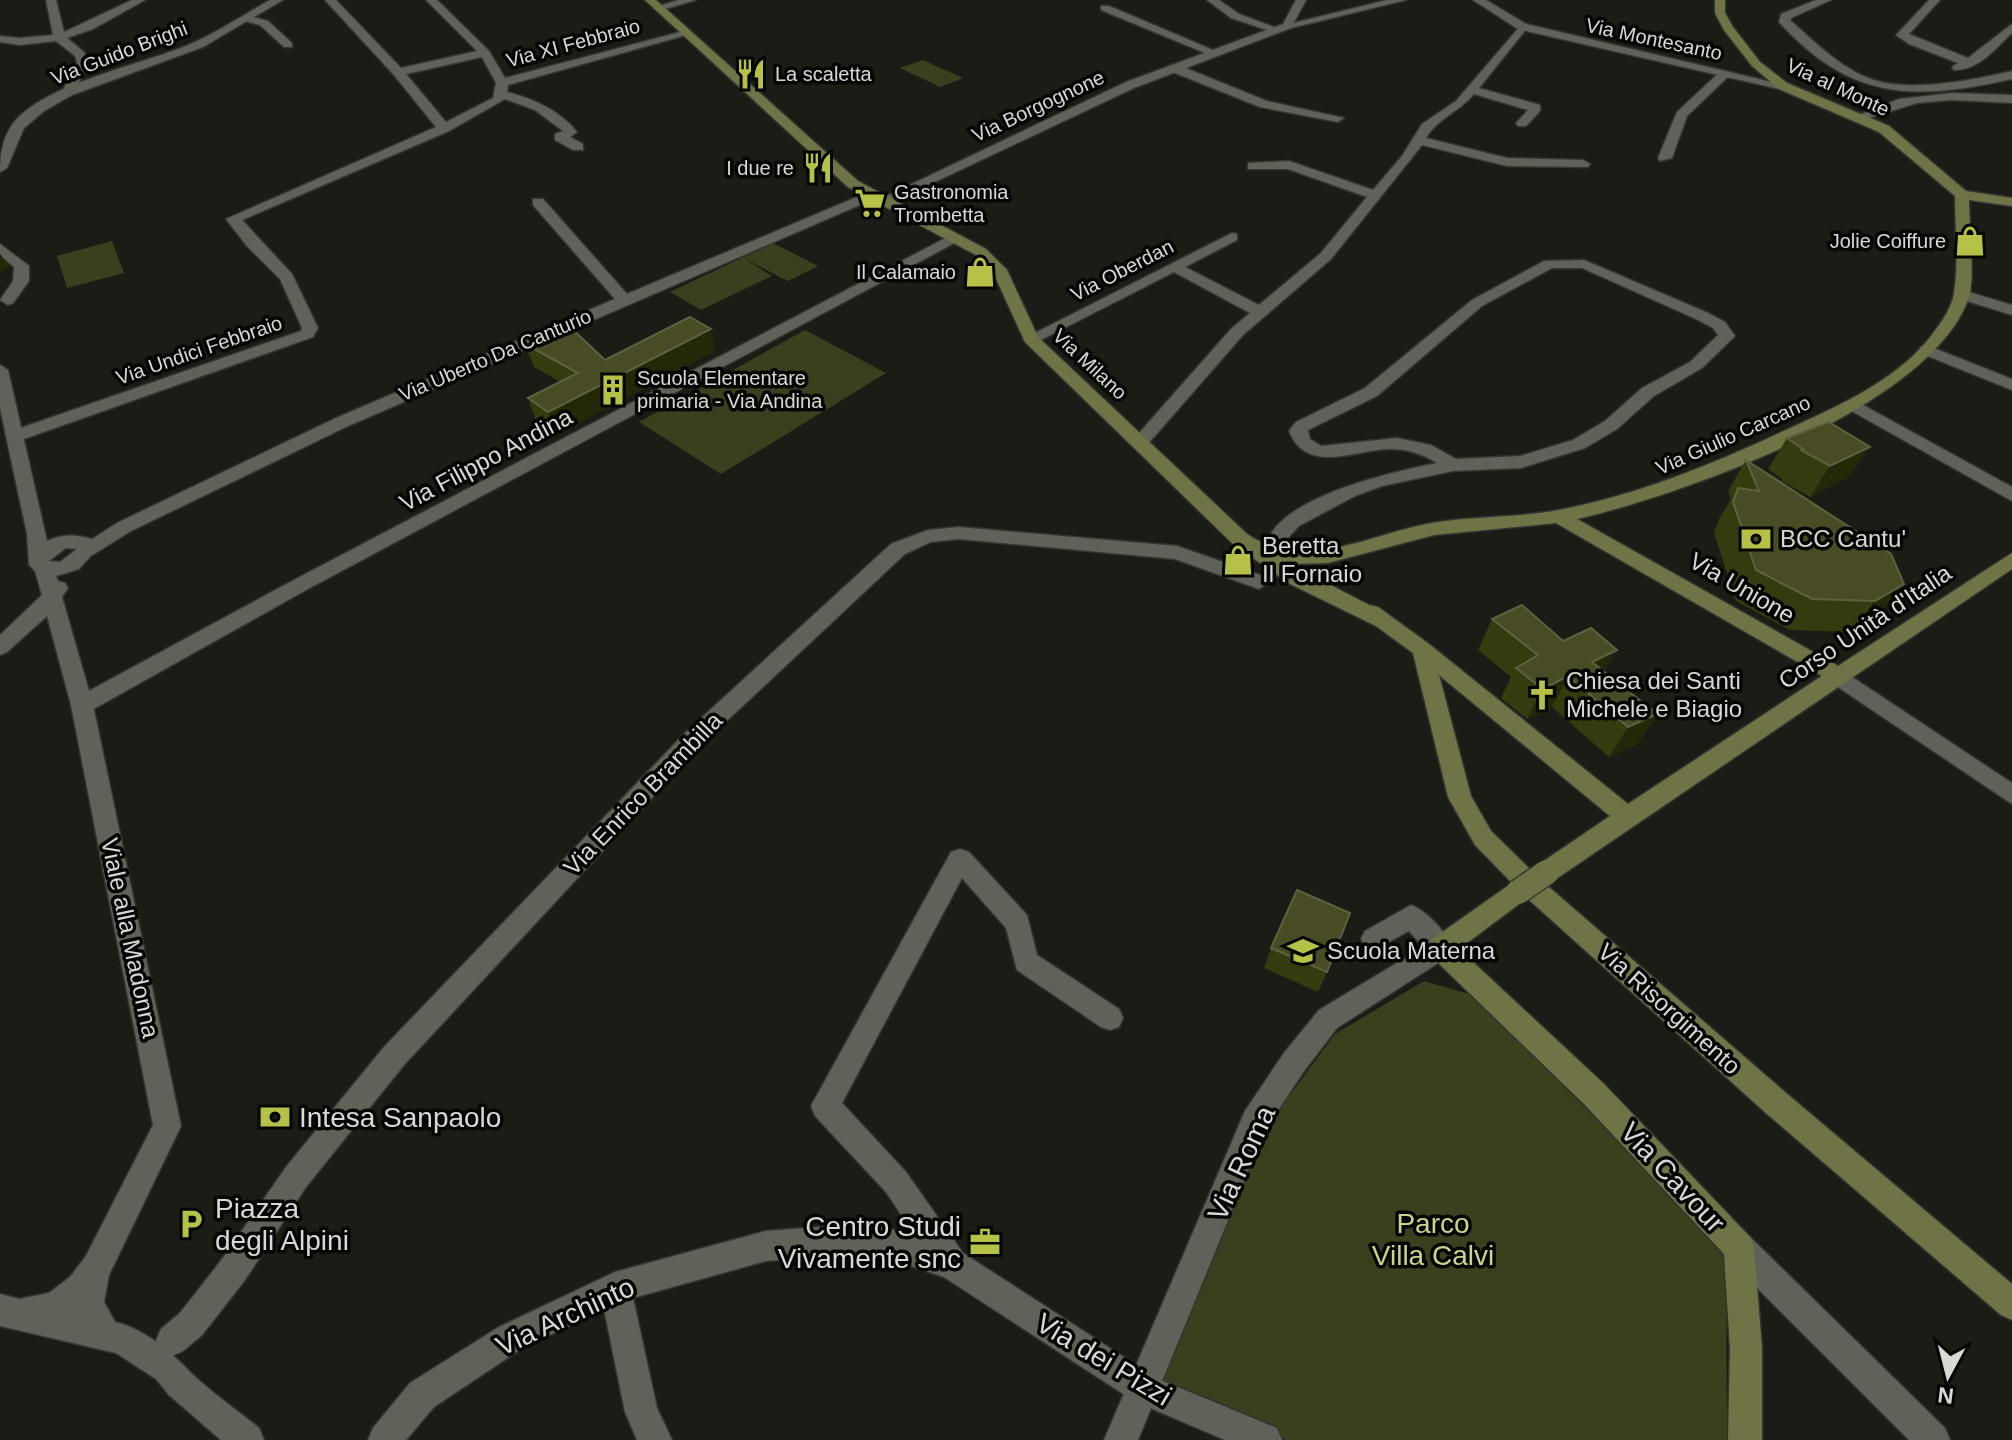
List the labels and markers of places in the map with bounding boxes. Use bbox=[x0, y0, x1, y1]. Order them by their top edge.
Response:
restaurant icon: La scaletta bbox=[734, 57, 768, 91]
place label: La scaletta bbox=[775, 63, 873, 85]
restaurant icon: I due re bbox=[801, 151, 835, 185]
place label: I due re bbox=[726, 157, 794, 179]
place label: Gastronomia Trombetta bbox=[894, 181, 1009, 226]
supermarket icon: Gastronomia Trombetta bbox=[853, 186, 887, 220]
shop icon: Jolie Coiffure bbox=[1953, 224, 1987, 258]
place label: Jolie Coiffure bbox=[1830, 230, 1946, 252]
shop icon: Il Calamaio bbox=[963, 255, 997, 289]
place label: Il Calamaio bbox=[856, 261, 956, 283]
place label: Scuola Elementare primaria - Via Andina bbox=[637, 367, 823, 412]
building icon: Scuola Elementare primaria - Via Andina bbox=[596, 373, 630, 407]
bank icon: BCC Cantu' bbox=[1739, 522, 1773, 556]
place label: BCC Cantu' bbox=[1780, 525, 1906, 552]
place label: Beretta Il Fornaio bbox=[1262, 532, 1362, 587]
shop icon: Beretta Il Fornaio bbox=[1221, 543, 1255, 577]
place label: Chiesa dei Santi Michele e Biagio bbox=[1566, 667, 1742, 722]
church icon: Chiesa dei Santi Michele e Biagio bbox=[1525, 678, 1559, 712]
school or university icon: Scuola Materna bbox=[1286, 934, 1320, 968]
place label: Scuola Materna bbox=[1327, 937, 1496, 964]
bank icon: Intesa Sanpaolo bbox=[258, 1100, 292, 1134]
place label: Intesa Sanpaolo bbox=[299, 1102, 501, 1133]
place label: Piazza degli Alpini bbox=[215, 1193, 349, 1256]
parking icon: Piazza degli Alpini bbox=[174, 1207, 208, 1241]
place label: Centro Studi Vivamente snc bbox=[778, 1211, 961, 1274]
office icon: Centro Studi Vivamente snc bbox=[968, 1225, 1002, 1259]

